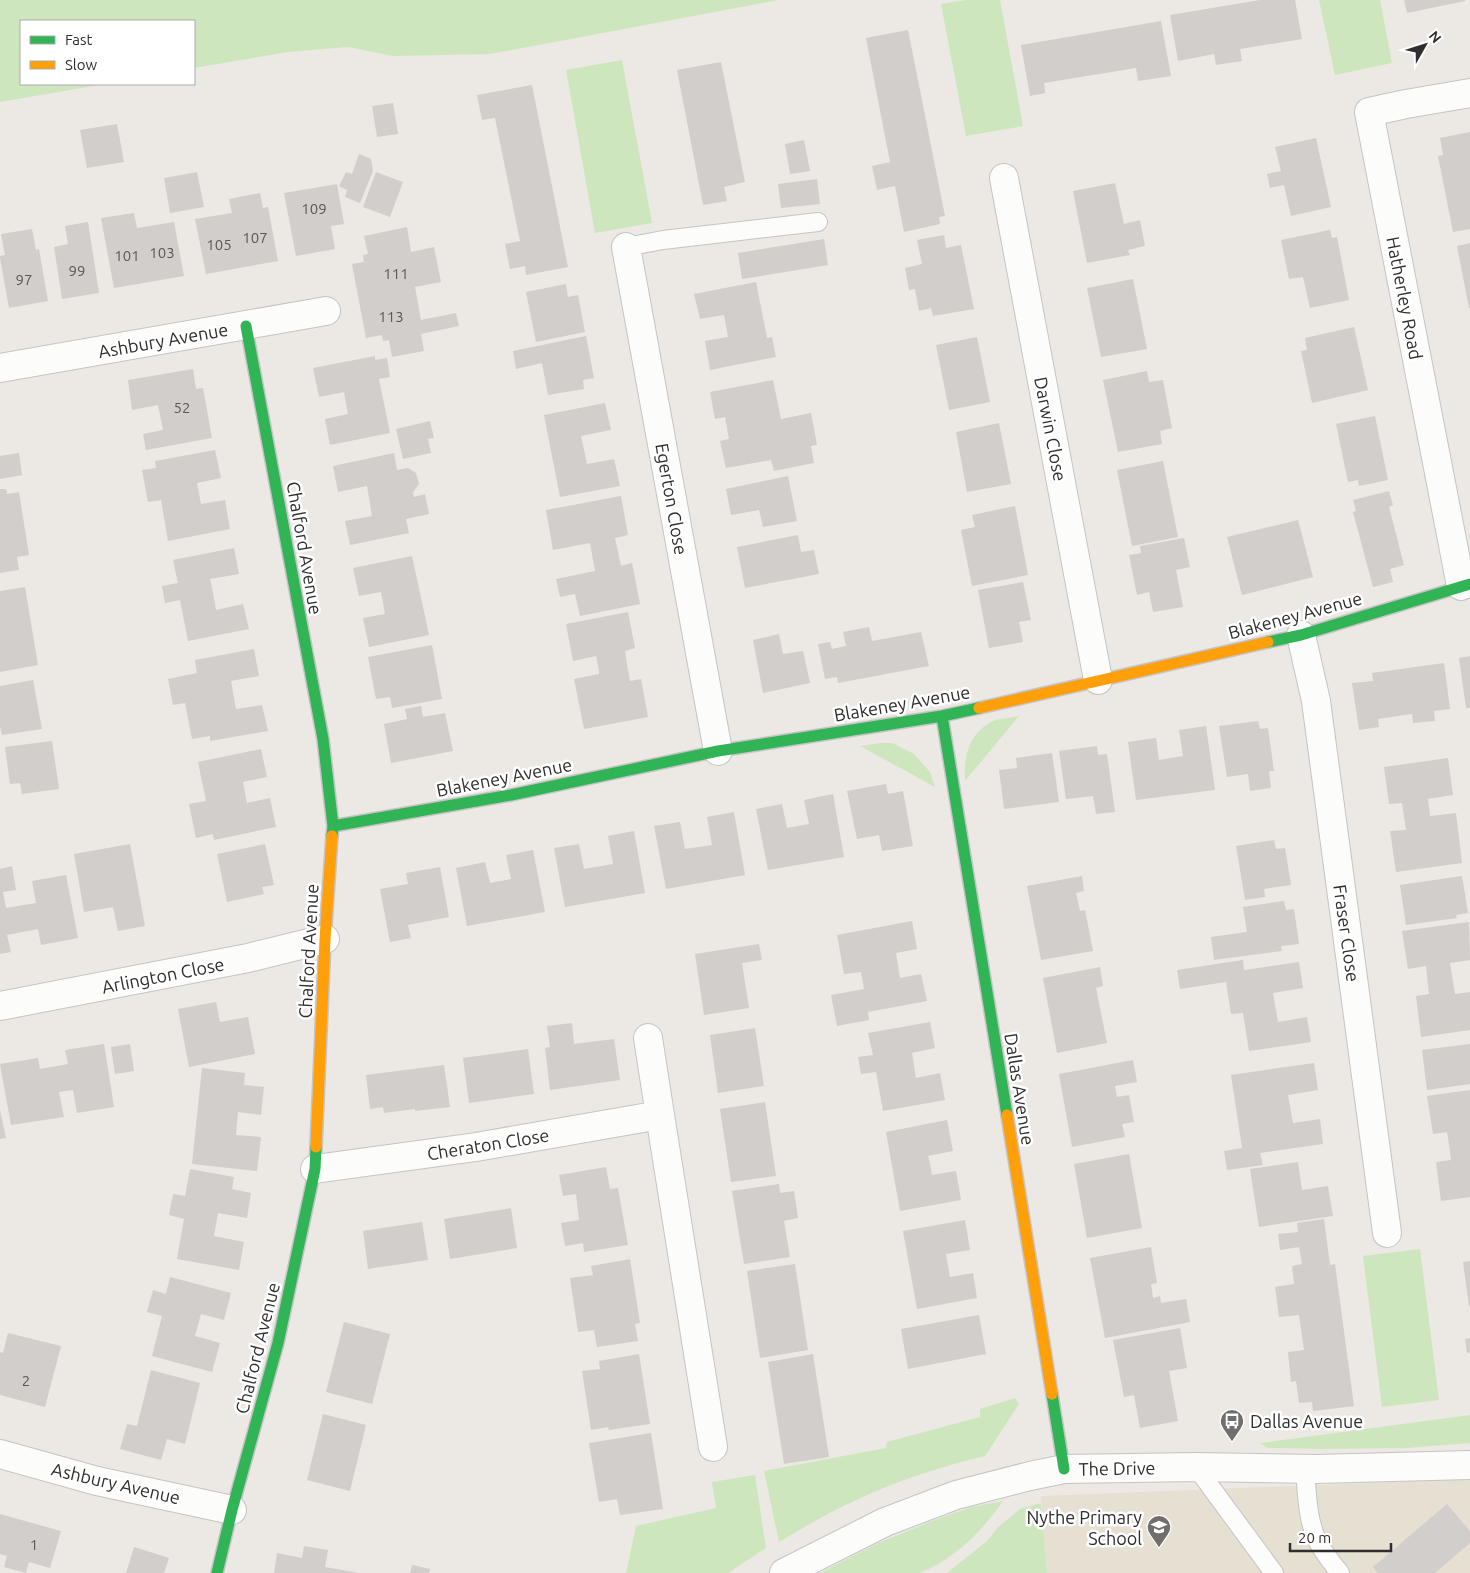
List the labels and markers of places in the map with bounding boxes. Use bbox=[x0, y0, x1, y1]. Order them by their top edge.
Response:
bus stop icon: Dallas Avenue bbox=[1219, 1408, 1245, 1442]
place label: Dallas Avenue bbox=[1250, 1411, 1363, 1431]
place label: Nythe Primary School bbox=[1026, 1507, 1142, 1548]
school or university icon: Nythe Primary School bbox=[1146, 1514, 1172, 1548]

